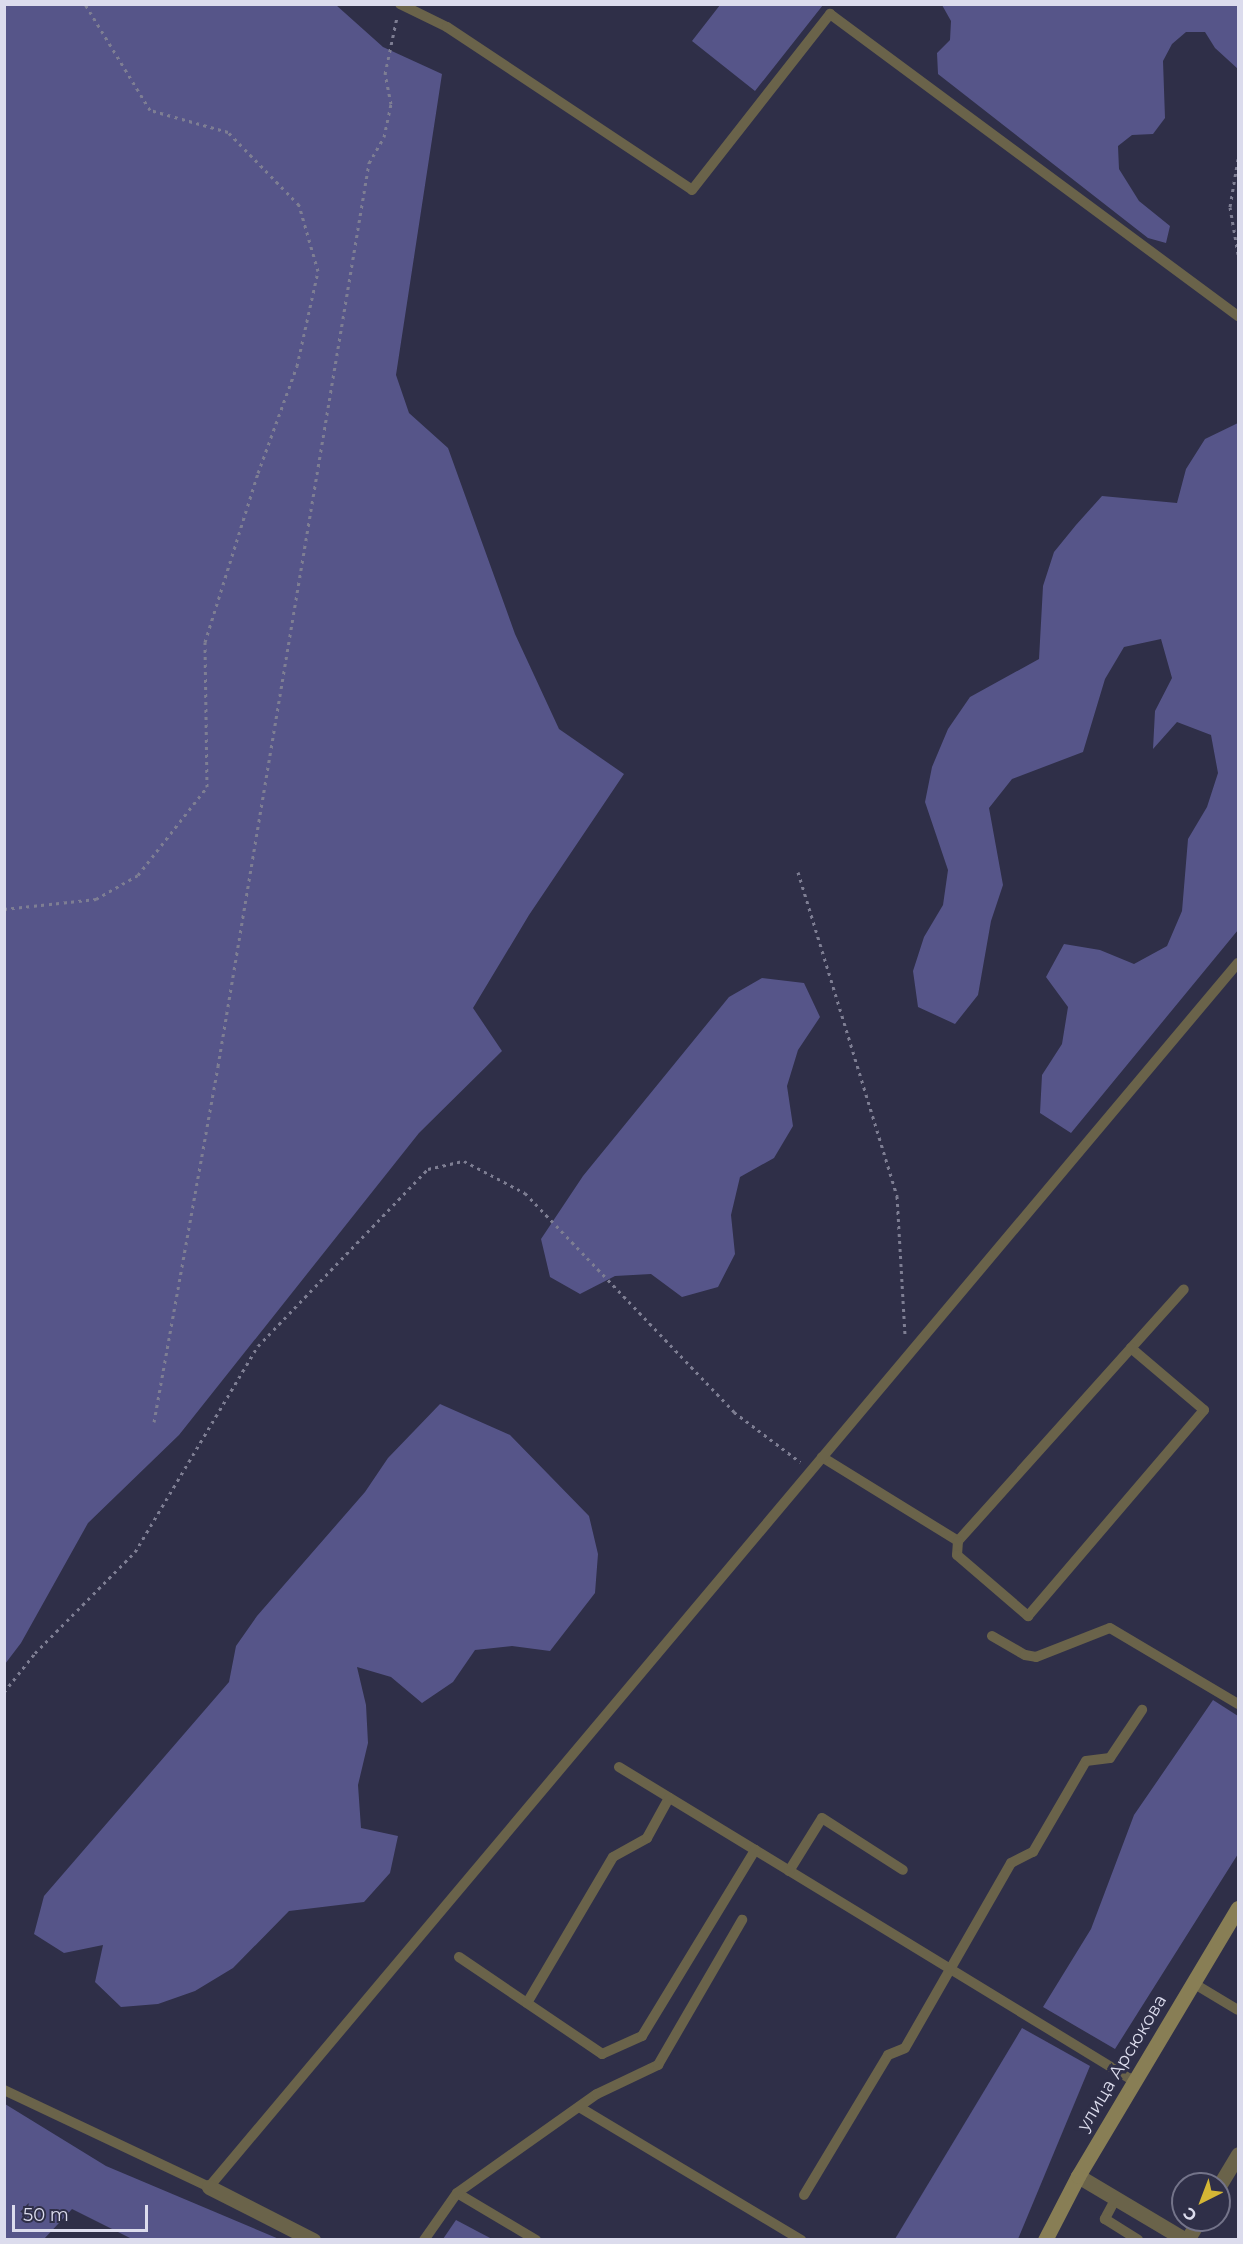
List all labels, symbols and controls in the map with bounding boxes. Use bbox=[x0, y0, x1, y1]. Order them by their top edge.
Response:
street label: улица Арсюкова bbox=[1073, 1991, 1171, 2135]
north arrow bbox=[1171, 2172, 1231, 2232]
scale bar bbox=[15, 2193, 152, 2231]
text: С bbox=[1179, 2203, 1201, 2225]
text: 50 m bbox=[23, 2204, 69, 2226]

